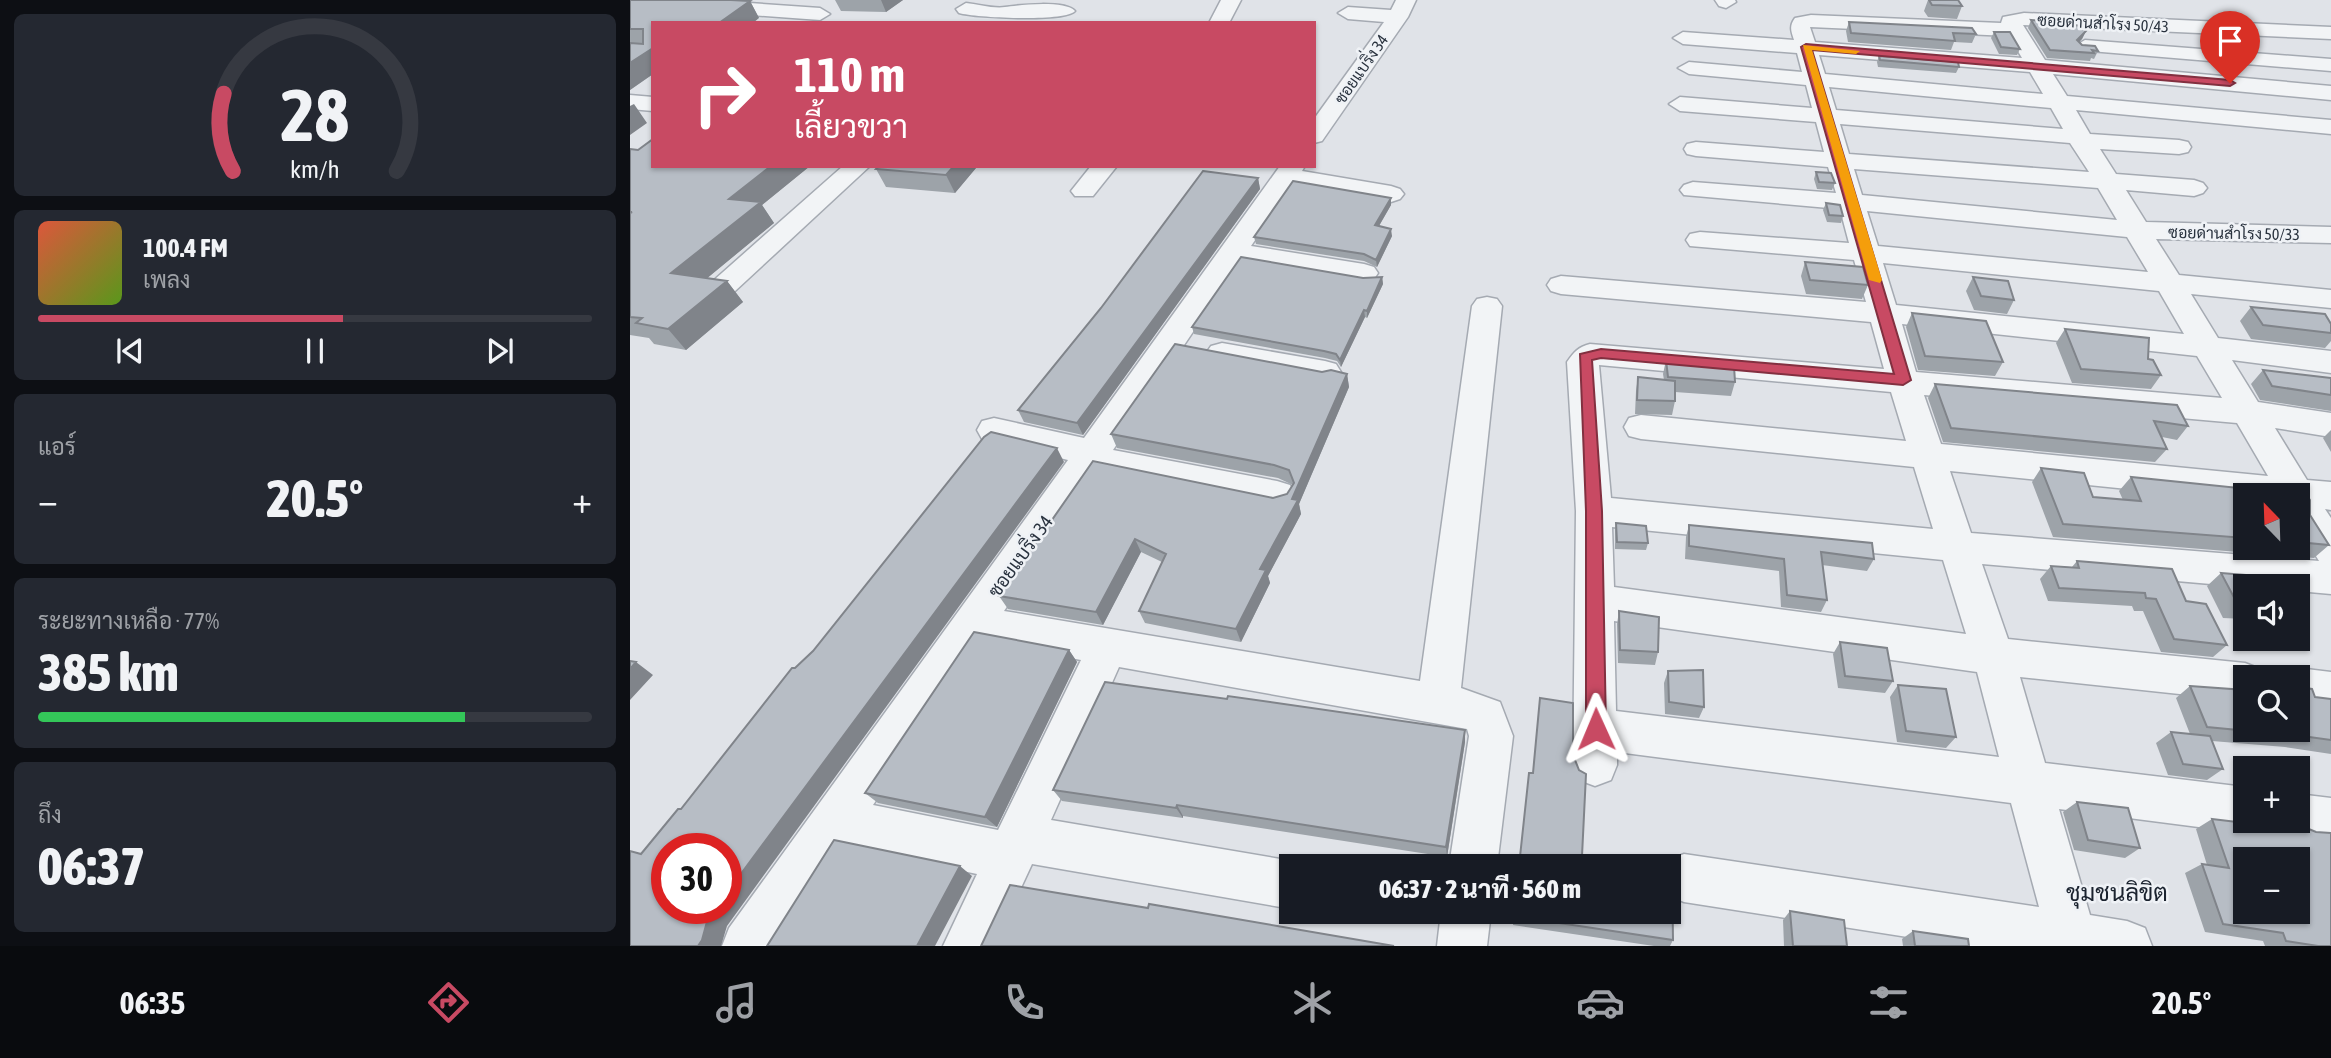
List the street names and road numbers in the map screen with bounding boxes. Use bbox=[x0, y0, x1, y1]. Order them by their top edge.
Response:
street label: ซอยด่านสำโรง 50/43 bbox=[2037, 9, 2169, 35]
street label: ซอยแบริ่ง 34 bbox=[1327, 29, 1391, 107]
street label: ซอยด่านสำโรง 50/33 bbox=[2168, 221, 2300, 243]
street label: ซอยแบริ่ง 34 bbox=[979, 508, 1057, 601]

